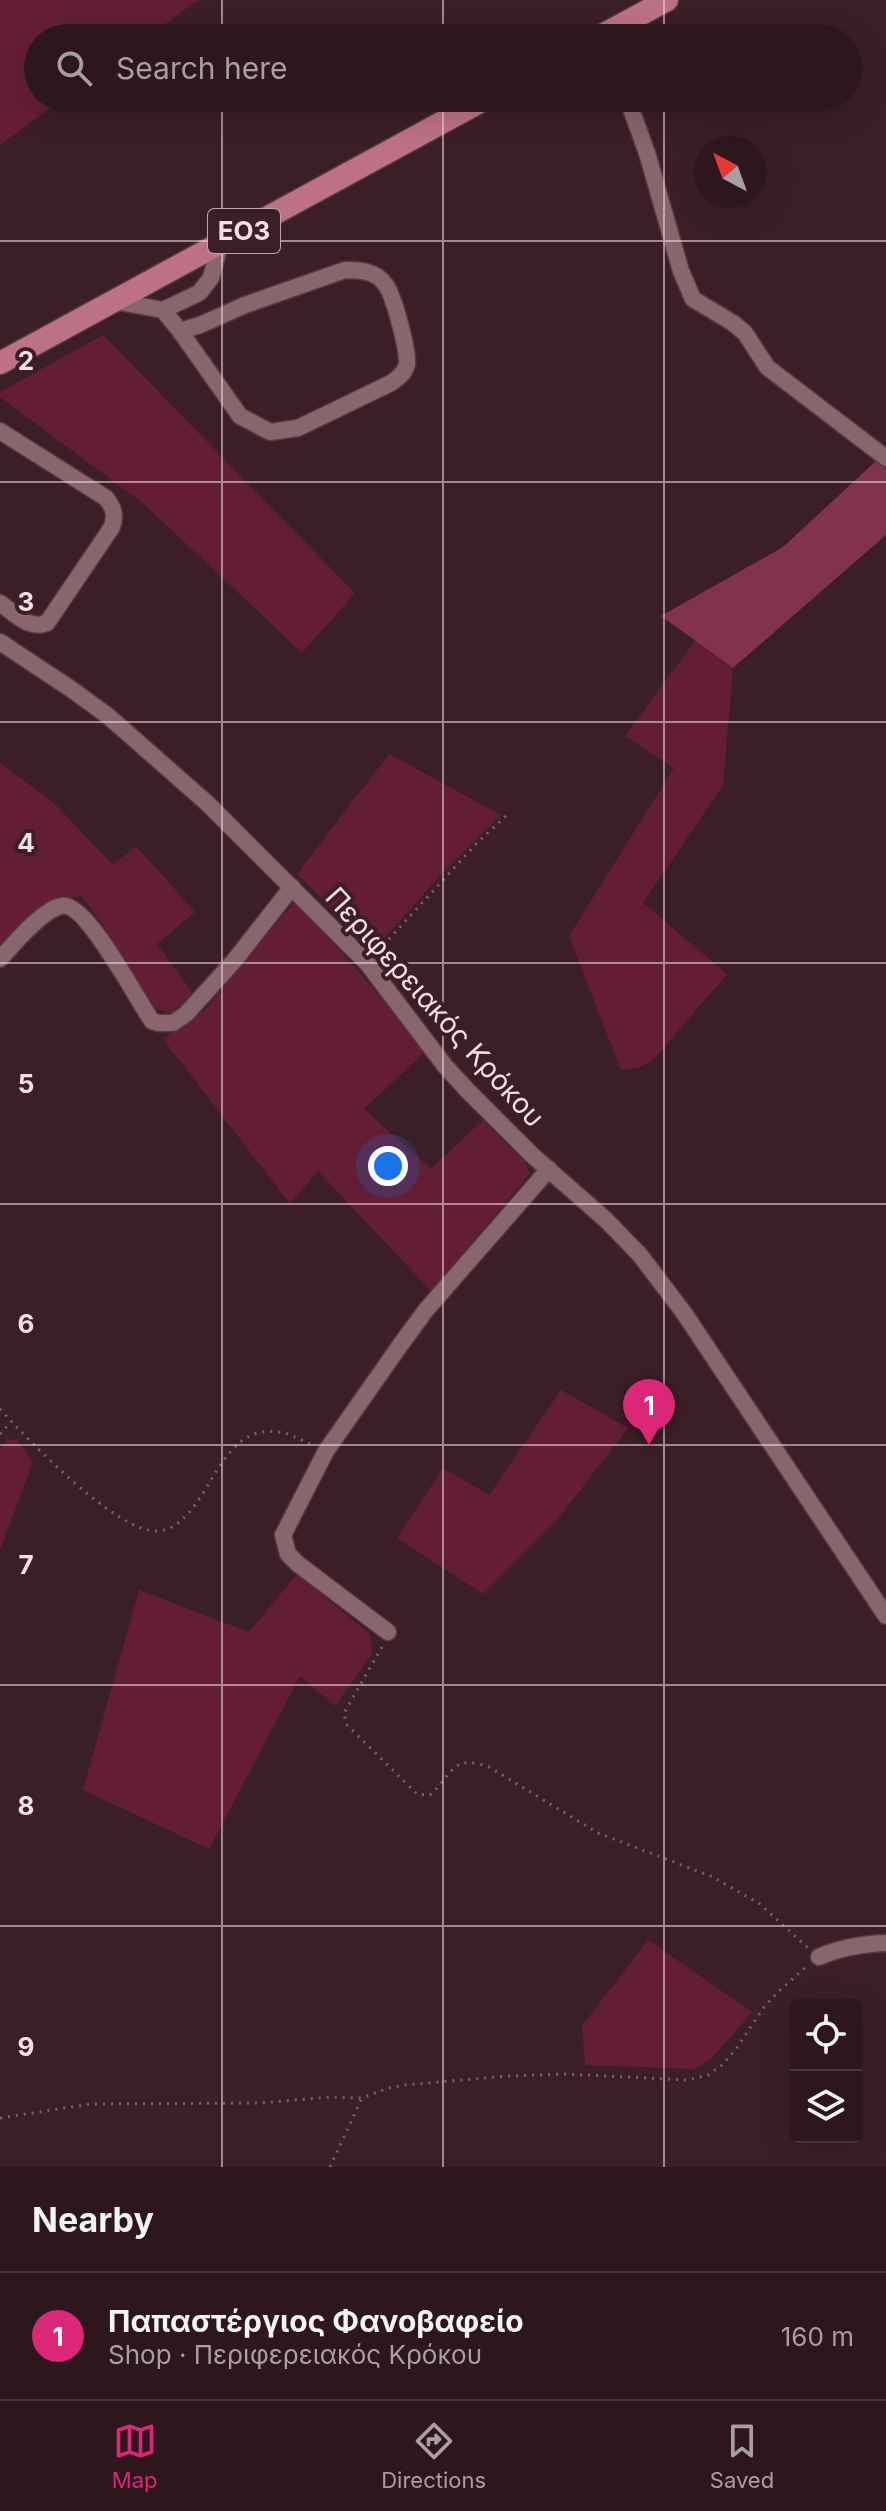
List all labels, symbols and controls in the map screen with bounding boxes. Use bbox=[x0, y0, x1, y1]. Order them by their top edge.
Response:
search box bbox=[24, 24, 862, 112]
icon: search bbox=[52, 46, 96, 90]
text: Search here bbox=[116, 50, 288, 86]
north arrow bbox=[694, 136, 766, 208]
road number: ΕΟ3 bbox=[208, 209, 280, 253]
text: 2 bbox=[18, 345, 34, 376]
text: 3 bbox=[18, 586, 34, 617]
text: 4 bbox=[17, 827, 35, 858]
street label: Περιφερειακός Κρόκου bbox=[318, 880, 552, 1134]
text: 5 bbox=[18, 1068, 34, 1099]
your location bbox=[368, 1146, 408, 1186]
text: 6 bbox=[18, 1308, 34, 1339]
pin: 1 bbox=[623, 1379, 675, 1445]
text: 7 bbox=[18, 1549, 34, 1580]
text: 8 bbox=[18, 1790, 34, 1821]
map controls bbox=[790, 1999, 862, 2143]
button: locate bbox=[790, 1999, 862, 2071]
text: 9 bbox=[18, 2031, 34, 2062]
button: layers bbox=[790, 2071, 862, 2143]
text: Nearby bbox=[32, 2199, 154, 2240]
text: Παπαστέργιος Φανοβαφείο bbox=[108, 2303, 524, 2339]
text: 1 bbox=[52, 2321, 64, 2352]
text: 160 m bbox=[781, 2321, 854, 2352]
text: Shop · Περιφερειακός Κρόκου bbox=[108, 2339, 482, 2370]
tab: Map bbox=[112, 2419, 158, 2493]
tab: Directions bbox=[381, 2419, 486, 2493]
tab: Saved bbox=[710, 2419, 774, 2493]

